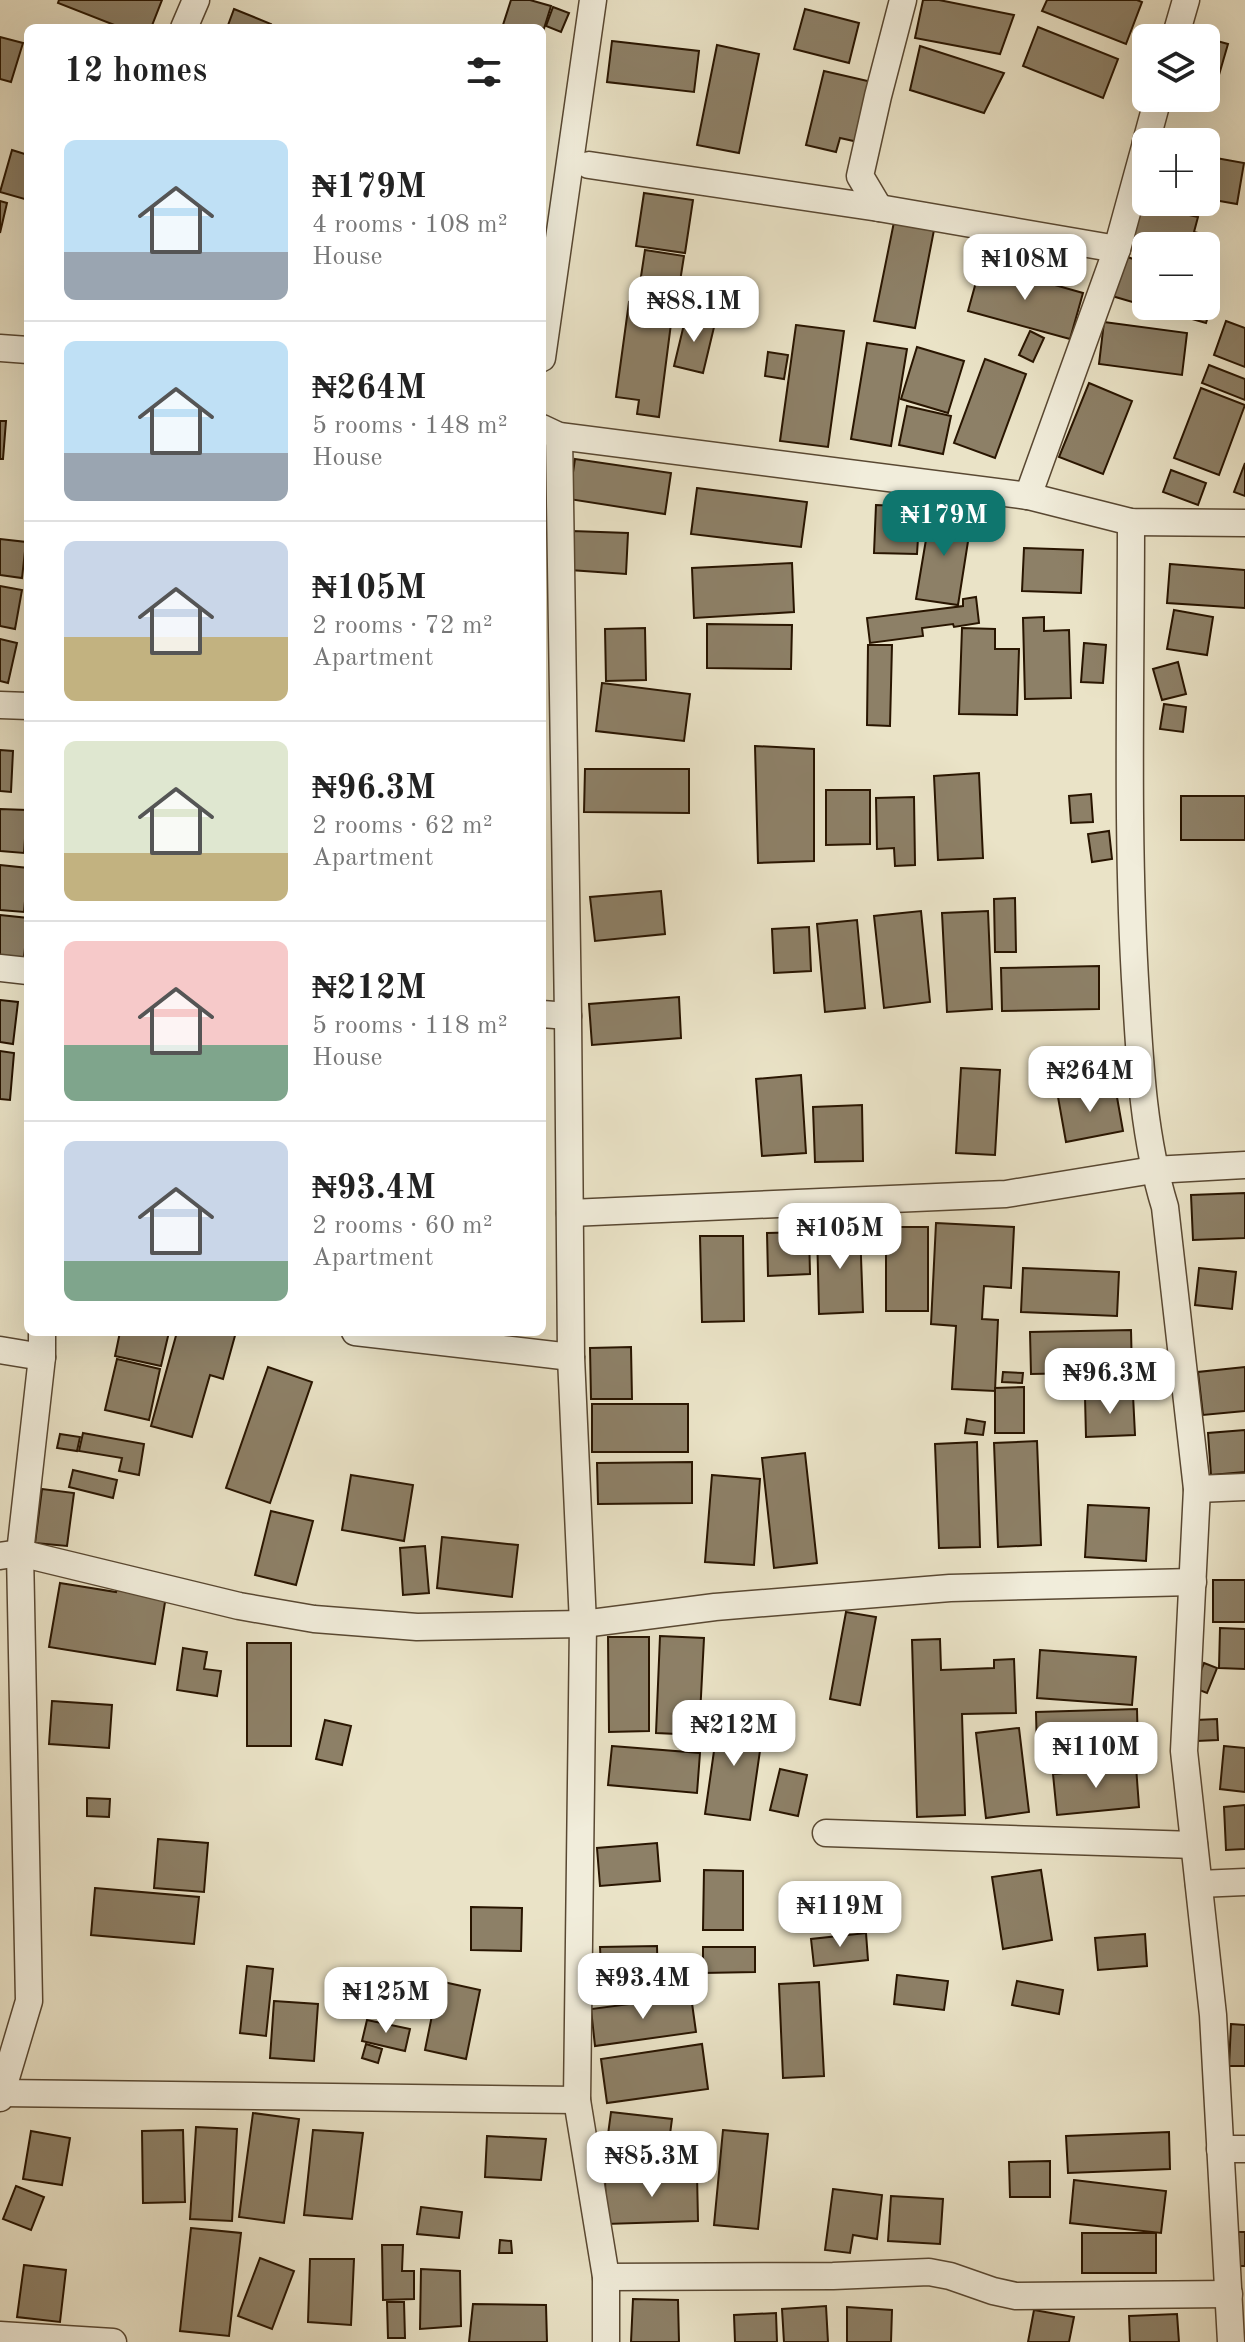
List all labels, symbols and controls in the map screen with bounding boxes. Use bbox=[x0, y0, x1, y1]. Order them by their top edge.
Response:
map controls bbox=[1132, 24, 1220, 320]
button: layers bbox=[1132, 24, 1220, 112]
icon: filters bbox=[462, 50, 506, 94]
text: 12 homes bbox=[64, 55, 207, 89]
button: + bbox=[1132, 128, 1220, 216]
text: ₦179M bbox=[312, 171, 426, 205]
icon: home bbox=[128, 172, 224, 268]
text: 4 rooms · 108 m² bbox=[312, 212, 508, 238]
button: − bbox=[1132, 232, 1220, 320]
pin: ₦108M bbox=[969, 234, 1081, 302]
text: House bbox=[312, 244, 383, 270]
text: ₦108M bbox=[981, 247, 1069, 273]
pin: ₦88.1M bbox=[629, 276, 759, 344]
text: ₦88.1M bbox=[647, 289, 741, 315]
text: ₦264M bbox=[312, 372, 426, 406]
icon: home bbox=[128, 373, 224, 469]
text: 5 rooms · 148 m² bbox=[312, 413, 508, 439]
text: House bbox=[312, 445, 383, 471]
pin: ₦179M bbox=[888, 490, 1000, 558]
text: ₦179M bbox=[900, 503, 988, 529]
text: ₦105M bbox=[312, 572, 426, 606]
icon: home bbox=[128, 573, 224, 669]
text: 2 rooms · 72 m² bbox=[312, 613, 493, 639]
text: Apartment bbox=[312, 645, 434, 671]
text: ₦96.3M bbox=[312, 772, 436, 806]
icon: home bbox=[128, 773, 224, 869]
text: 2 rooms · 62 m² bbox=[312, 813, 493, 839]
text: Apartment bbox=[312, 845, 434, 871]
text: ₦212M bbox=[312, 972, 426, 1006]
icon: home bbox=[128, 973, 224, 1069]
text: 5 rooms · 118 m² bbox=[312, 1013, 508, 1039]
text: House bbox=[312, 1045, 383, 1071]
pin: ₦264M bbox=[1034, 1046, 1146, 1114]
text: ₦264M bbox=[1046, 1059, 1134, 1085]
text: ₦93.4M bbox=[312, 1172, 436, 1206]
icon: home bbox=[128, 1173, 224, 1269]
pin: ₦105M bbox=[784, 1203, 896, 1271]
text: 2 rooms · 60 m² bbox=[312, 1213, 493, 1239]
text: ₦105M bbox=[796, 1216, 884, 1242]
text: Apartment bbox=[312, 1245, 434, 1271]
pin: ₦96.3M bbox=[1045, 1348, 1175, 1416]
text: ₦96.3M bbox=[1063, 1361, 1157, 1387]
pin: ₦212M bbox=[678, 1700, 790, 1768]
text: ₦212M bbox=[690, 1713, 778, 1739]
pin: ₦110M bbox=[1040, 1722, 1152, 1790]
text: ₦110M bbox=[1052, 1735, 1140, 1761]
pin: ₦119M bbox=[784, 1881, 896, 1949]
text: ₦119M bbox=[796, 1894, 884, 1920]
pin: ₦93.4M bbox=[578, 1953, 708, 2021]
text: ₦93.4M bbox=[596, 1966, 690, 1992]
pin: ₦125M bbox=[330, 1967, 442, 2035]
text: ₦125M bbox=[342, 1980, 430, 2006]
pin: ₦85.3M bbox=[587, 2131, 717, 2199]
text: ₦85.3M bbox=[605, 2144, 699, 2170]

